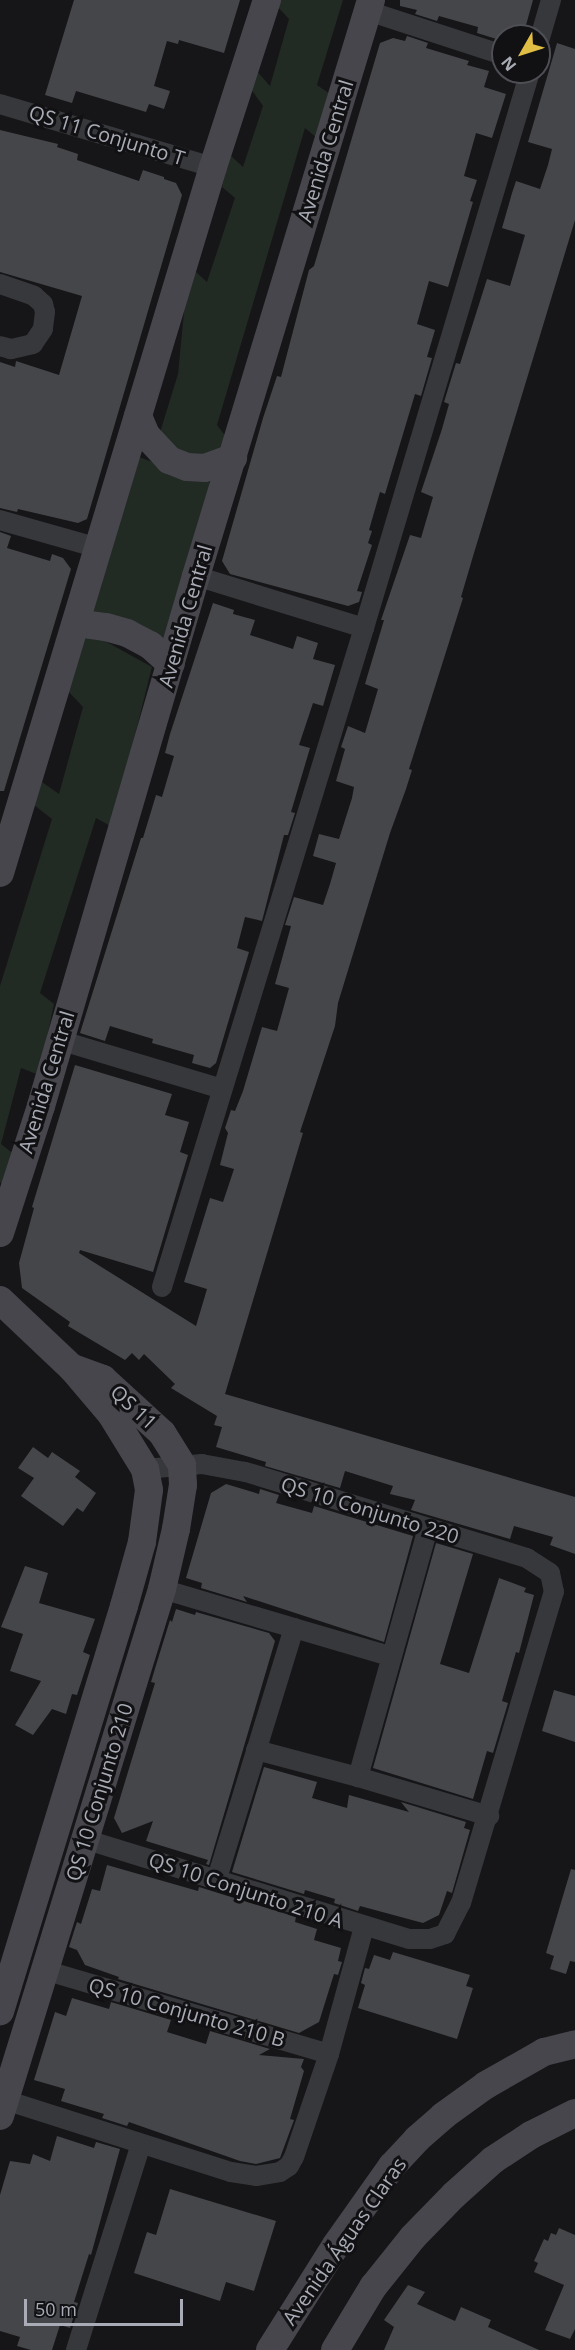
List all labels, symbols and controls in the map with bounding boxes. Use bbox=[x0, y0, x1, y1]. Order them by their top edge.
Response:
north arrow bbox=[491, 24, 551, 84]
text: N bbox=[496, 52, 521, 76]
street label: Avenida Central bbox=[292, 77, 358, 225]
street label: QS 11 Conjunto T bbox=[26, 100, 188, 170]
street label: Avenida Central bbox=[153, 542, 217, 690]
street label: Avenida Central bbox=[13, 1008, 79, 1156]
street label: QS 11 bbox=[106, 1380, 162, 1434]
street label: QS 10 Conjunto 220 bbox=[278, 1471, 462, 1549]
street label: QS 10 Conjunto 210 bbox=[60, 1700, 138, 1884]
street label: QS 10 Conjunto 210 A bbox=[146, 1847, 346, 1933]
street label: QS 10 Conjunto 210 B bbox=[86, 1972, 288, 2052]
street label: Avenida Águas Claras bbox=[277, 2153, 411, 2329]
scale bar bbox=[27, 2287, 186, 2325]
text: 50 m bbox=[35, 2297, 77, 2321]

